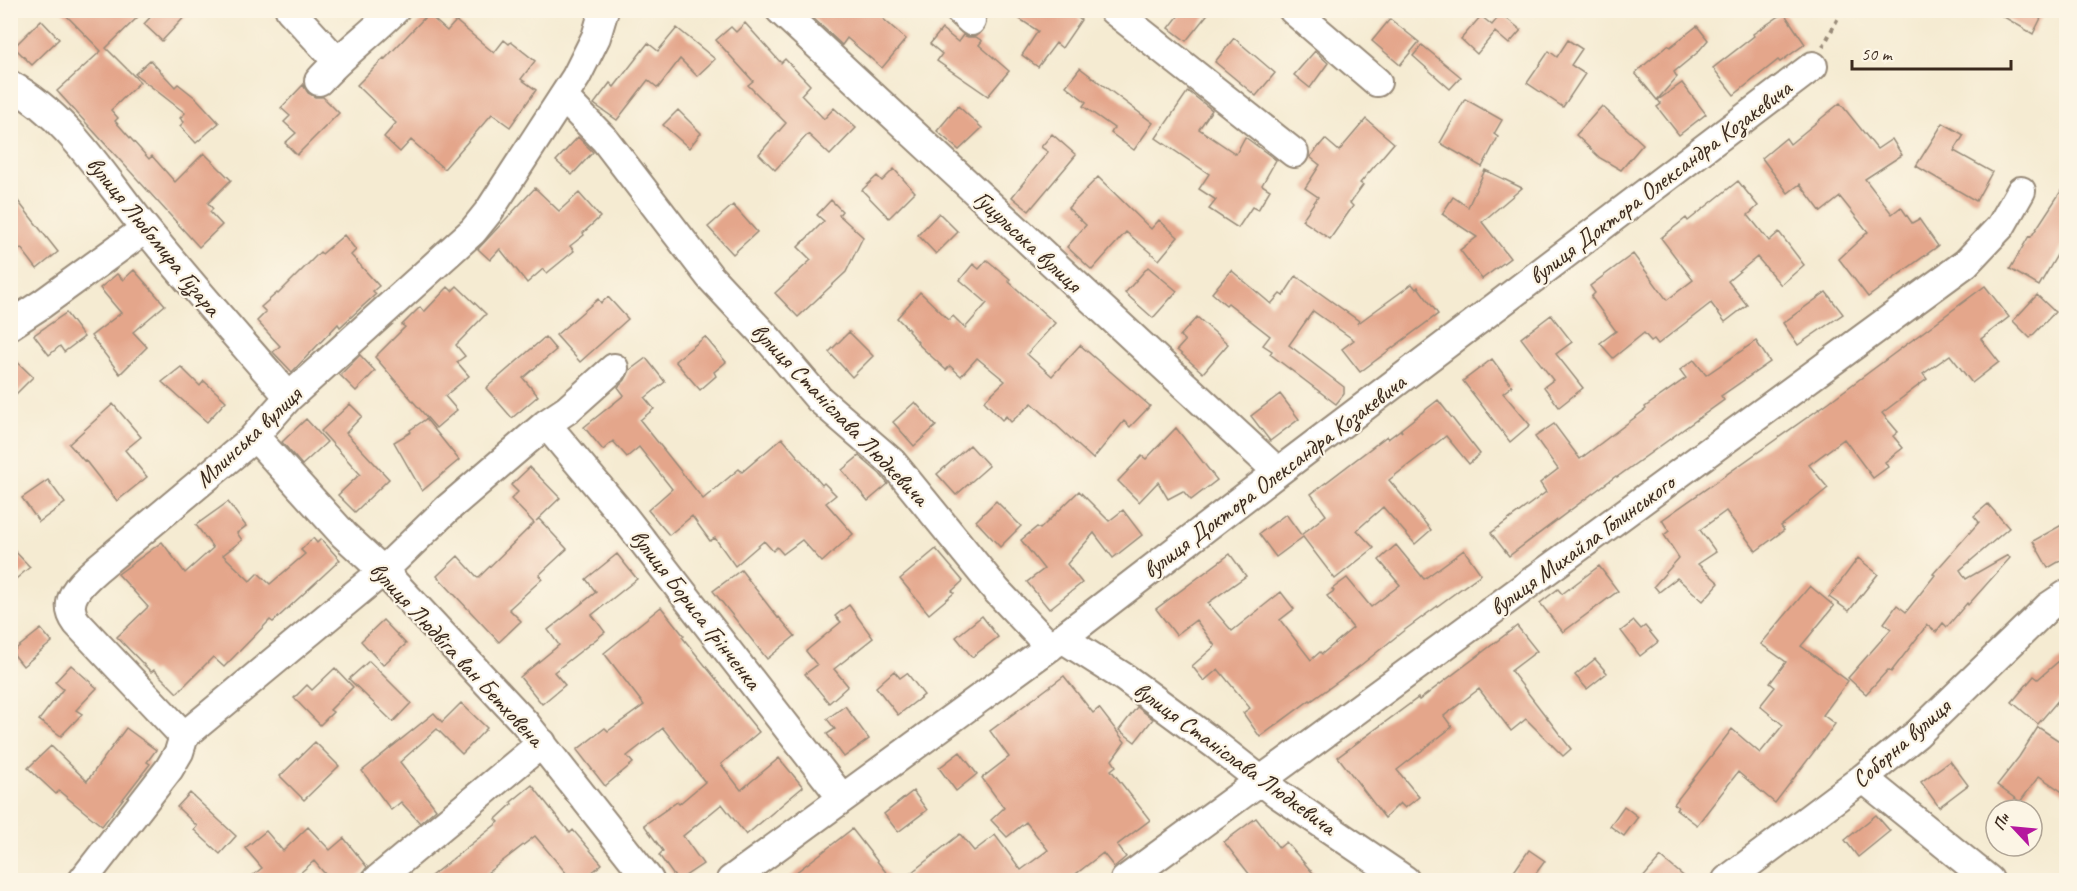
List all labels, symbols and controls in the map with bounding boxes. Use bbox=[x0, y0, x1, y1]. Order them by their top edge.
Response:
scale bar bbox=[1852, 33, 2011, 71]
text: 50 m bbox=[1861, 43, 1894, 65]
street label: вулиця Доктора Олександра Козакевича bbox=[1522, 72, 1799, 292]
street label: вулиця Любомира Гузара bbox=[79, 150, 229, 324]
street label: Гуцульська вулиця bbox=[968, 183, 1090, 300]
street label: вулиця Станіслава Людкевича bbox=[745, 316, 937, 513]
street label: вулиця Доктора Олександра Козакевича bbox=[1136, 366, 1413, 586]
street label: Млинська вулиця bbox=[188, 379, 309, 494]
street label: вулиця Михайла Голинського bbox=[1484, 466, 1683, 622]
street label: вулиця Бориса Грінченка bbox=[624, 523, 769, 696]
street label: вулиця Людвіга ван Бетховена bbox=[363, 555, 552, 754]
street label: вулиця Станіслава Людкевича bbox=[1128, 674, 1344, 843]
street label: Соборна вулиця bbox=[1846, 691, 1958, 794]
north arrow bbox=[1984, 798, 2044, 858]
text: Пн bbox=[1989, 809, 2014, 834]

